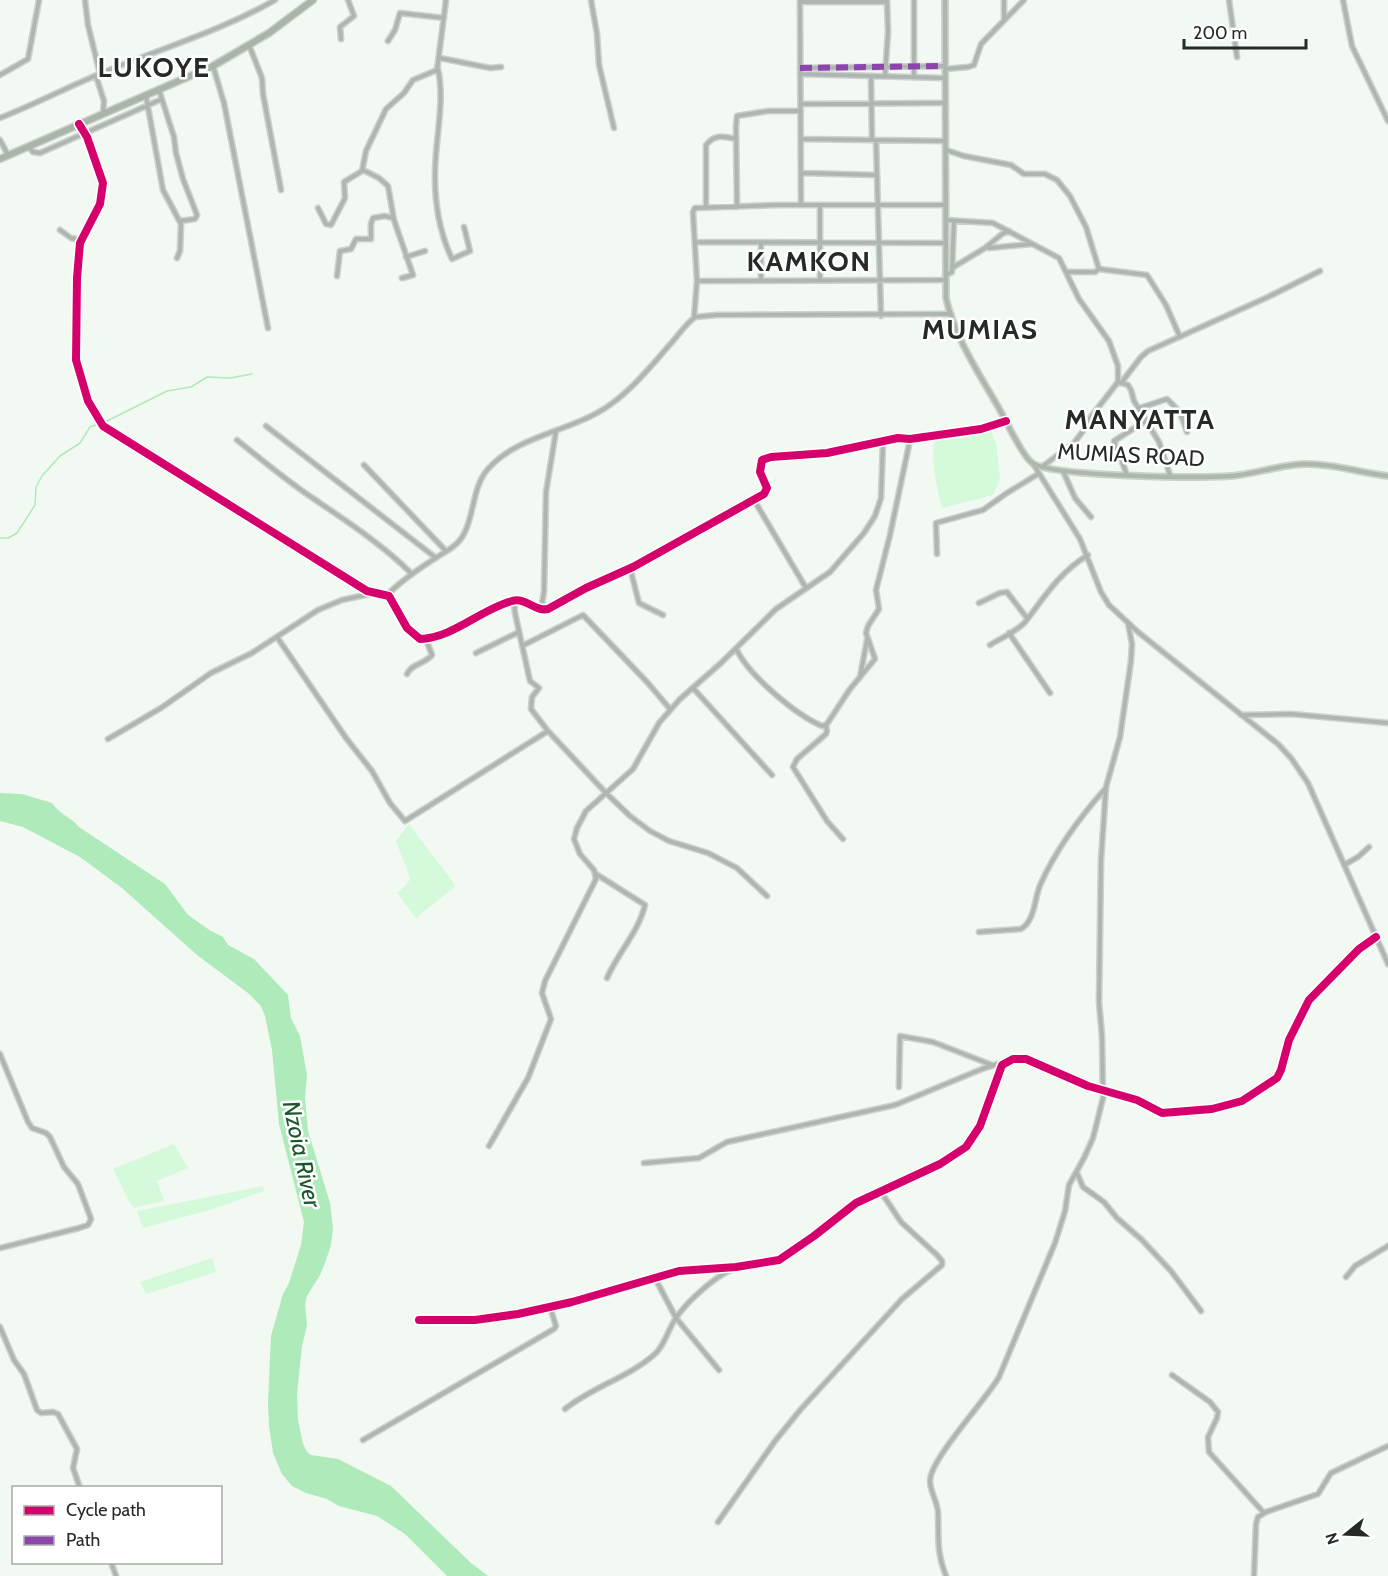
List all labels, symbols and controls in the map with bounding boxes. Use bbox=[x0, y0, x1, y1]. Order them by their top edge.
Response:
scale bar bbox=[1184, 12, 1306, 50]
text: 200 m bbox=[1193, 22, 1247, 44]
district label: LUKOYE bbox=[98, 50, 210, 84]
district label: KAMKON bbox=[746, 244, 872, 278]
district label: MUMIAS bbox=[922, 312, 1038, 346]
district label: MANYATTA bbox=[1065, 402, 1215, 436]
street label: MUMIAS ROAD bbox=[1057, 438, 1205, 472]
water label: Nzoia River bbox=[277, 1098, 328, 1212]
legend bbox=[12, 1486, 222, 1564]
text: Cycle path bbox=[66, 1499, 146, 1521]
north arrow bbox=[1316, 1504, 1376, 1564]
text: Path bbox=[66, 1529, 100, 1551]
text: N bbox=[1321, 1530, 1343, 1547]

